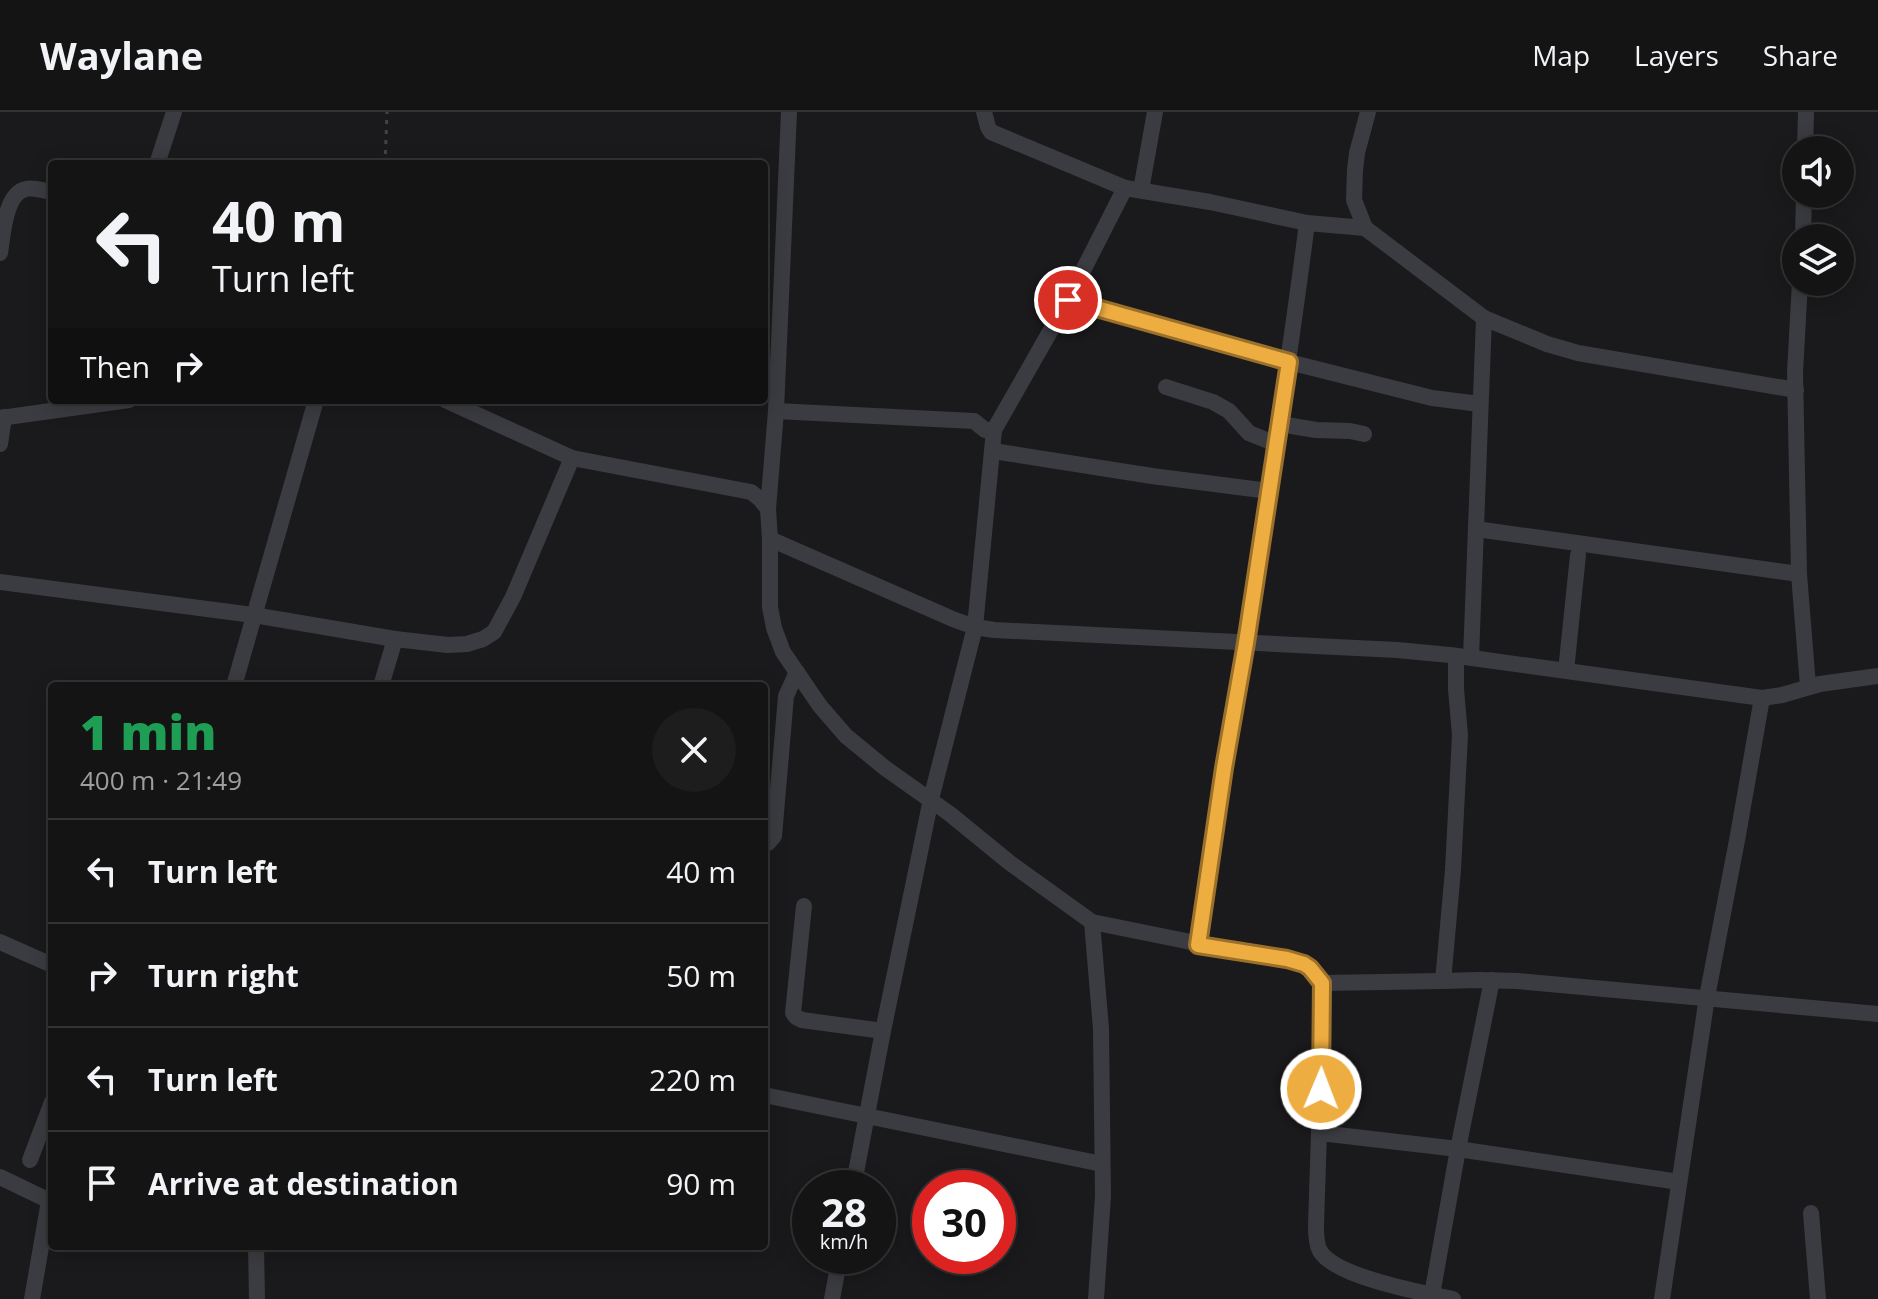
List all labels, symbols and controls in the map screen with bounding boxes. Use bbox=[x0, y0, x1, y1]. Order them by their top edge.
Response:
text: Waylane bbox=[40, 29, 203, 81]
text: Map bbox=[1532, 36, 1590, 74]
text: Layers bbox=[1634, 36, 1719, 74]
text: Share bbox=[1763, 36, 1838, 74]
map controls bbox=[1782, 136, 1854, 296]
button: sound bbox=[1782, 136, 1854, 208]
text: 40 m bbox=[212, 182, 346, 258]
icon: left bbox=[80, 192, 184, 296]
button: layers bbox=[1782, 224, 1854, 296]
text: Turn left bbox=[212, 254, 354, 303]
pin bbox=[1034, 266, 1102, 334]
icon: arrive bbox=[1046, 278, 1090, 322]
icon: right bbox=[166, 344, 210, 388]
text: Then bbox=[80, 346, 150, 387]
text: 1 min bbox=[80, 699, 216, 764]
button: close bbox=[652, 708, 736, 792]
text: 400 m · 21:49 bbox=[80, 762, 242, 798]
icon: left bbox=[80, 849, 124, 893]
text: Turn left bbox=[148, 851, 278, 892]
text: 40 m bbox=[666, 851, 736, 892]
icon: right bbox=[80, 953, 124, 997]
text: Turn right bbox=[148, 955, 299, 996]
text: 50 m bbox=[666, 955, 736, 996]
position arrow bbox=[1279, 1047, 1363, 1131]
icon: left bbox=[80, 1057, 124, 1101]
text: Turn left bbox=[148, 1059, 278, 1100]
text: 220 m bbox=[649, 1059, 736, 1100]
icon: arrive bbox=[80, 1161, 124, 1205]
text: Arrive at destination bbox=[148, 1163, 459, 1204]
text: 90 m bbox=[666, 1163, 736, 1204]
speed limit sign: 30 bbox=[912, 1170, 1016, 1274]
text: 28 bbox=[821, 1184, 867, 1239]
text: km/h bbox=[820, 1228, 868, 1255]

